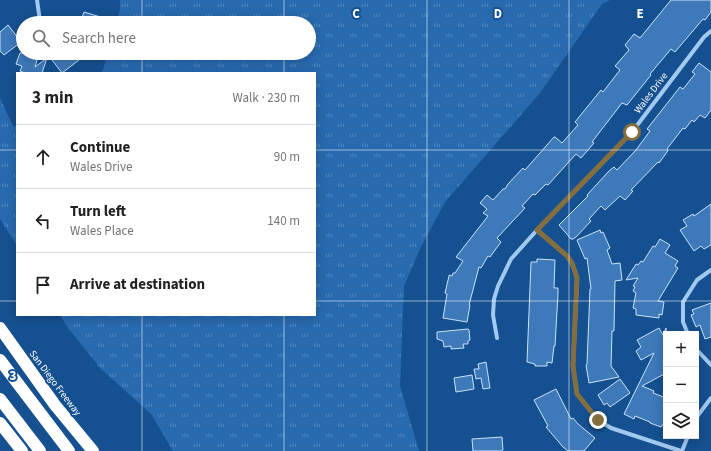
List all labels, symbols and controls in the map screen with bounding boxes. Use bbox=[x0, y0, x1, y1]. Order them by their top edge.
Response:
text: C bbox=[352, 5, 360, 23]
text: D bbox=[494, 5, 502, 23]
text: E bbox=[636, 5, 644, 23]
search box bbox=[16, 16, 316, 60]
icon: search bbox=[30, 27, 52, 49]
text: Search here bbox=[62, 28, 136, 49]
street label: Wales Drive bbox=[631, 70, 671, 116]
text: 3 min bbox=[32, 86, 73, 110]
text: Walk · 230 m bbox=[232, 89, 300, 107]
route start bbox=[623, 123, 641, 141]
text: Continue bbox=[70, 137, 130, 158]
icon: ahead bbox=[32, 146, 54, 168]
text: 90 m bbox=[274, 148, 300, 166]
text: Wales Drive bbox=[70, 158, 133, 176]
text: Turn left bbox=[70, 201, 126, 222]
icon: left bbox=[32, 210, 54, 232]
text: 140 m bbox=[267, 212, 300, 230]
text: Wales Place bbox=[70, 222, 134, 240]
icon: arrive bbox=[32, 274, 54, 296]
text: Arrive at destination bbox=[70, 274, 205, 295]
map controls bbox=[663, 331, 699, 439]
button: + bbox=[663, 331, 699, 367]
street label: San Diego Freeway bbox=[26, 347, 84, 419]
text: 3 bbox=[10, 367, 17, 385]
button: − bbox=[663, 367, 699, 403]
button: layers bbox=[663, 403, 699, 439]
route end bbox=[589, 411, 607, 429]

